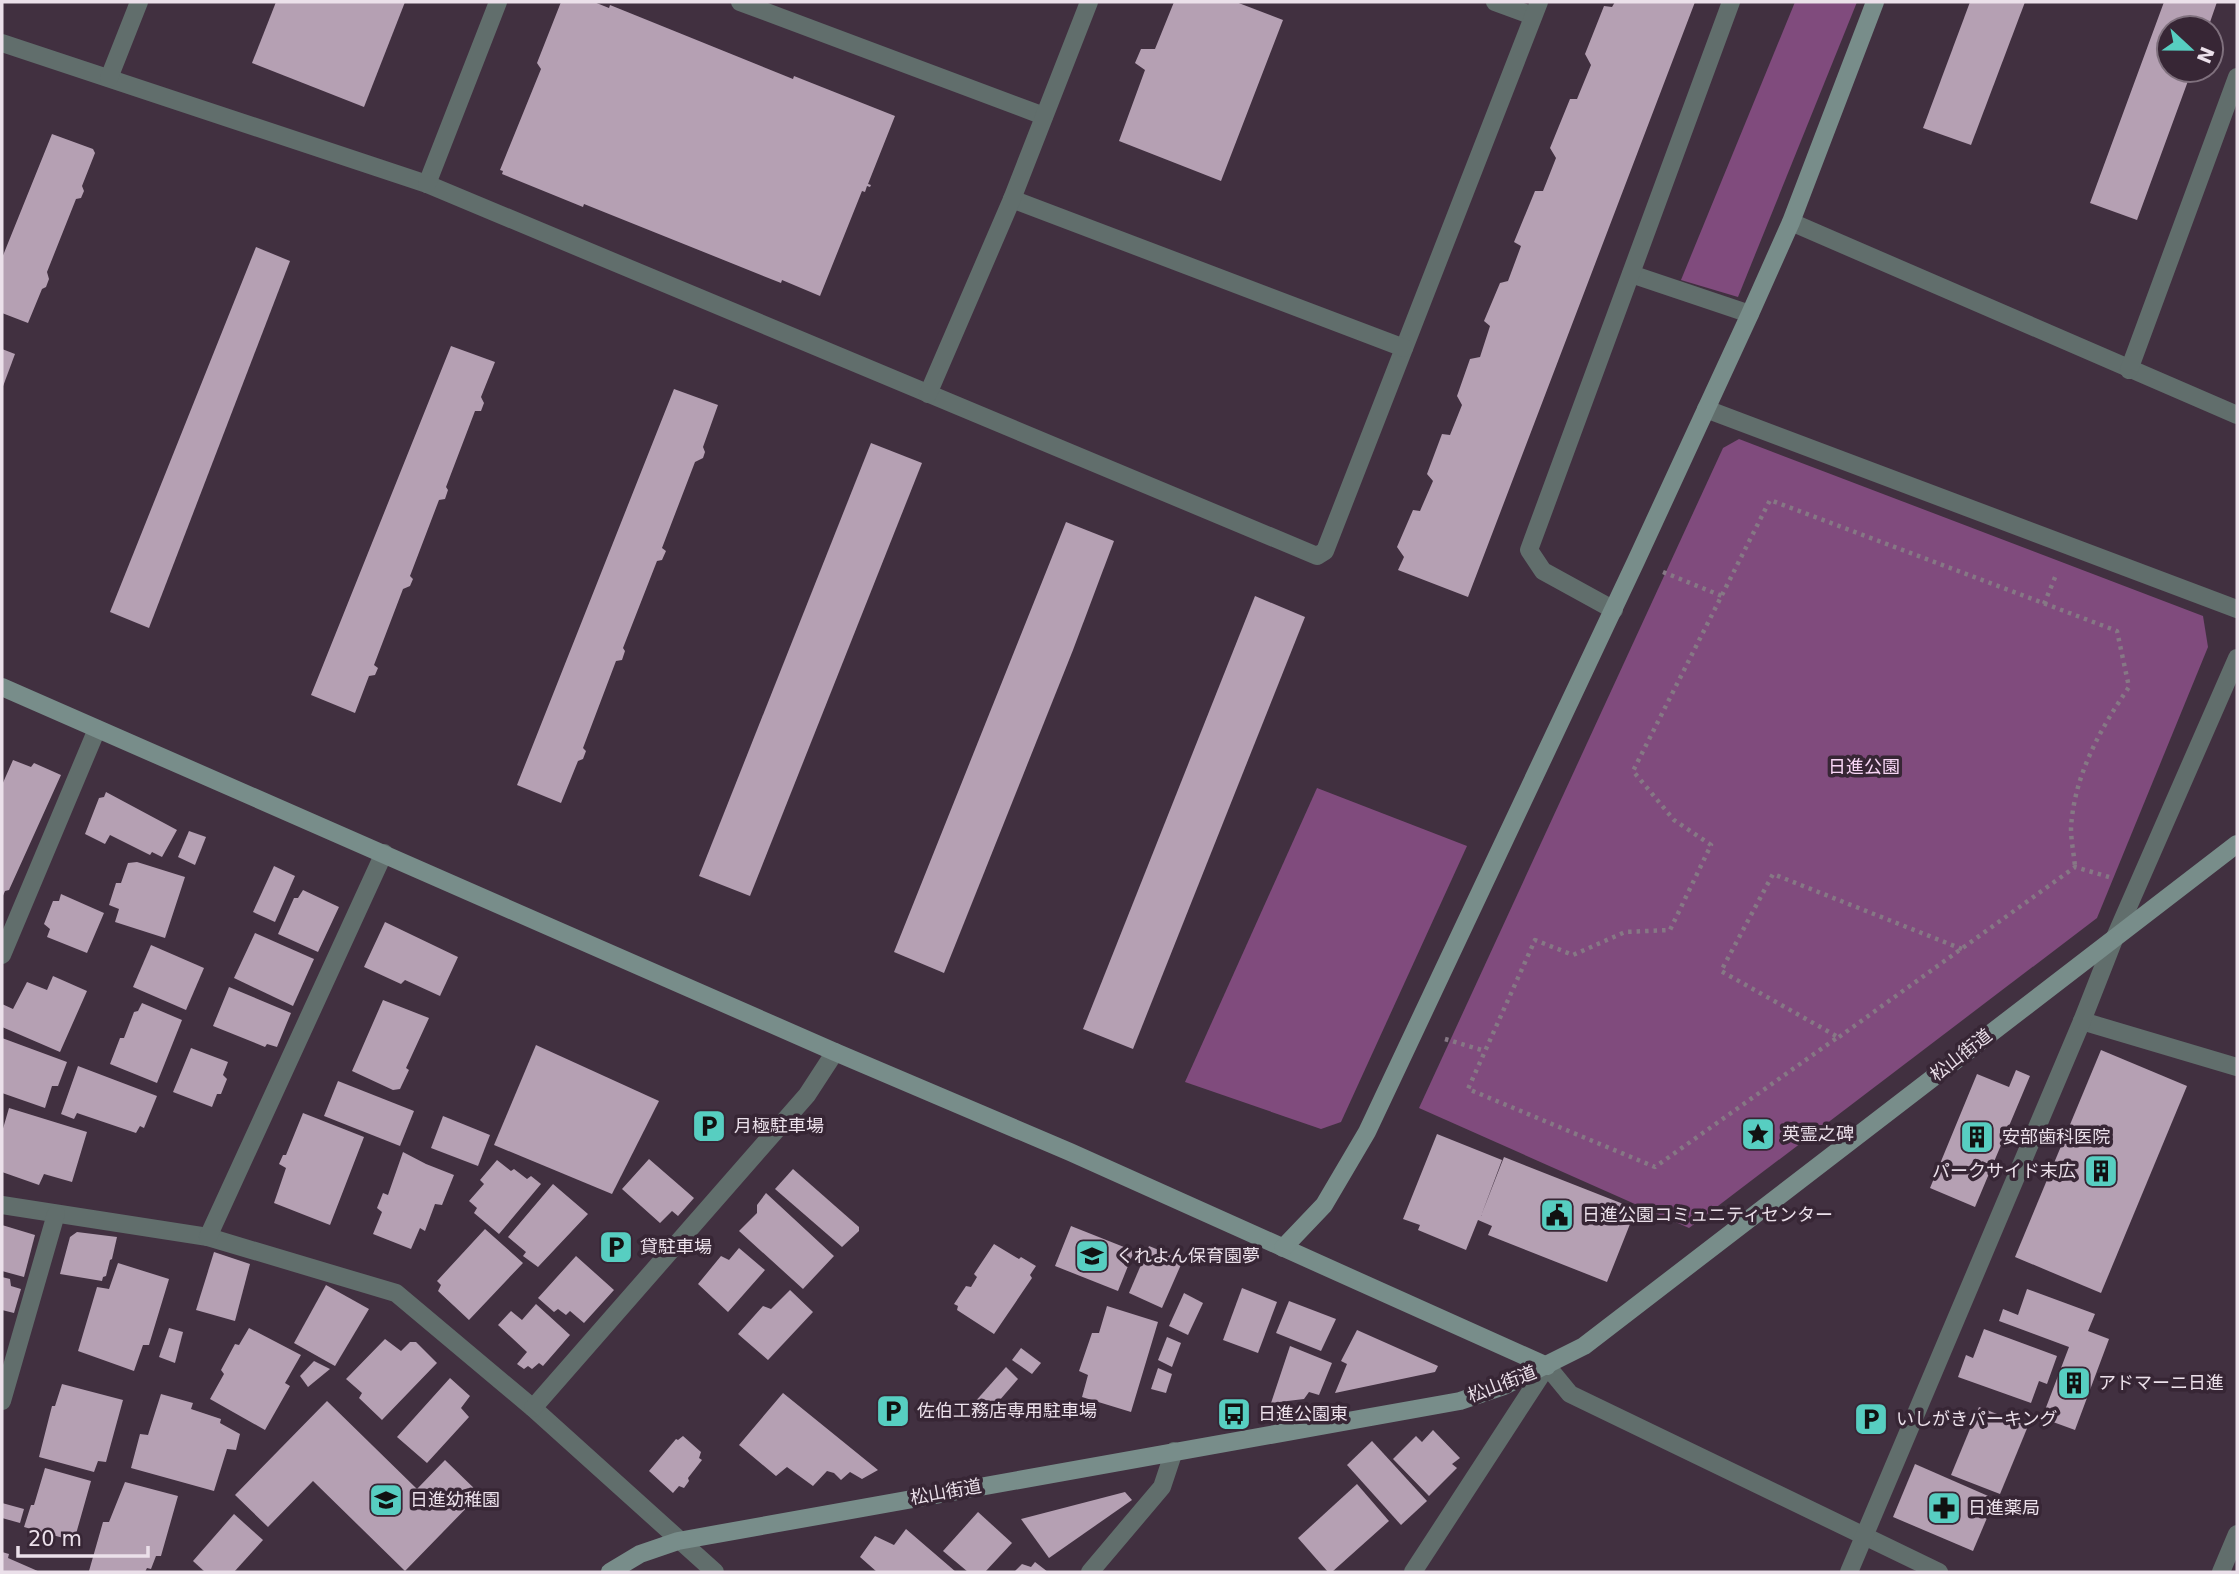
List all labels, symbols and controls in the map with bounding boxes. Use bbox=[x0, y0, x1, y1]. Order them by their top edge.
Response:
north arrow bbox=[2155, 14, 2225, 84]
text: N bbox=[2193, 44, 2219, 67]
park label: 日進公園 bbox=[1828, 756, 1900, 777]
street label: 松山街道 bbox=[1926, 1024, 1996, 1085]
parking icon: 月極駐車場 bbox=[690, 1107, 728, 1145]
place label: 月極駐車場 bbox=[734, 1115, 824, 1136]
place icon: 英霊之碑 bbox=[1739, 1115, 1777, 1153]
building icon: 安部歯科医院 bbox=[1958, 1118, 1996, 1156]
place label: 英霊之碑 bbox=[1782, 1123, 1854, 1144]
place label: 安部歯科医院 bbox=[2002, 1126, 2110, 1147]
building icon: パークサイド末広 bbox=[2082, 1152, 2120, 1190]
place label: パークサイド末広 bbox=[1932, 1160, 2076, 1181]
public building icon: 日進公園コミュニティセンター bbox=[1538, 1196, 1576, 1234]
place label: 日進公園コミュニティセンター bbox=[1582, 1204, 1833, 1225]
parking icon: 貸駐車場 bbox=[597, 1228, 635, 1266]
place label: 貸駐車場 bbox=[640, 1236, 712, 1257]
school or university icon: くれよん保育園夢 bbox=[1073, 1237, 1111, 1275]
place label: くれよん保育園夢 bbox=[1116, 1245, 1260, 1266]
street label: 松山街道 bbox=[1464, 1361, 1539, 1406]
building icon: アドマーニ日進 bbox=[2055, 1364, 2093, 1402]
place label: アドマーニ日進 bbox=[2098, 1372, 2224, 1393]
parking icon: 佐伯工務店専用駐車場 bbox=[874, 1392, 912, 1430]
bus stop icon: 日進公園東 bbox=[1215, 1395, 1253, 1433]
place label: 佐伯工務店専用駐車場 bbox=[917, 1400, 1097, 1421]
parking icon: いしがきパーキング bbox=[1852, 1400, 1890, 1438]
place label: 日進公園東 bbox=[1258, 1403, 1348, 1424]
place label: いしがきパーキング bbox=[1896, 1408, 2057, 1429]
street label: 松山街道 bbox=[909, 1475, 983, 1508]
school or university icon: 日進幼稚園 bbox=[367, 1481, 405, 1519]
place label: 日進幼稚園 bbox=[410, 1489, 500, 1510]
pharmacy icon: 日進薬局 bbox=[1925, 1489, 1963, 1527]
place label: 日進薬局 bbox=[1968, 1497, 2040, 1518]
scale bar bbox=[18, 1514, 147, 1558]
text: 20 m bbox=[28, 1527, 82, 1551]

